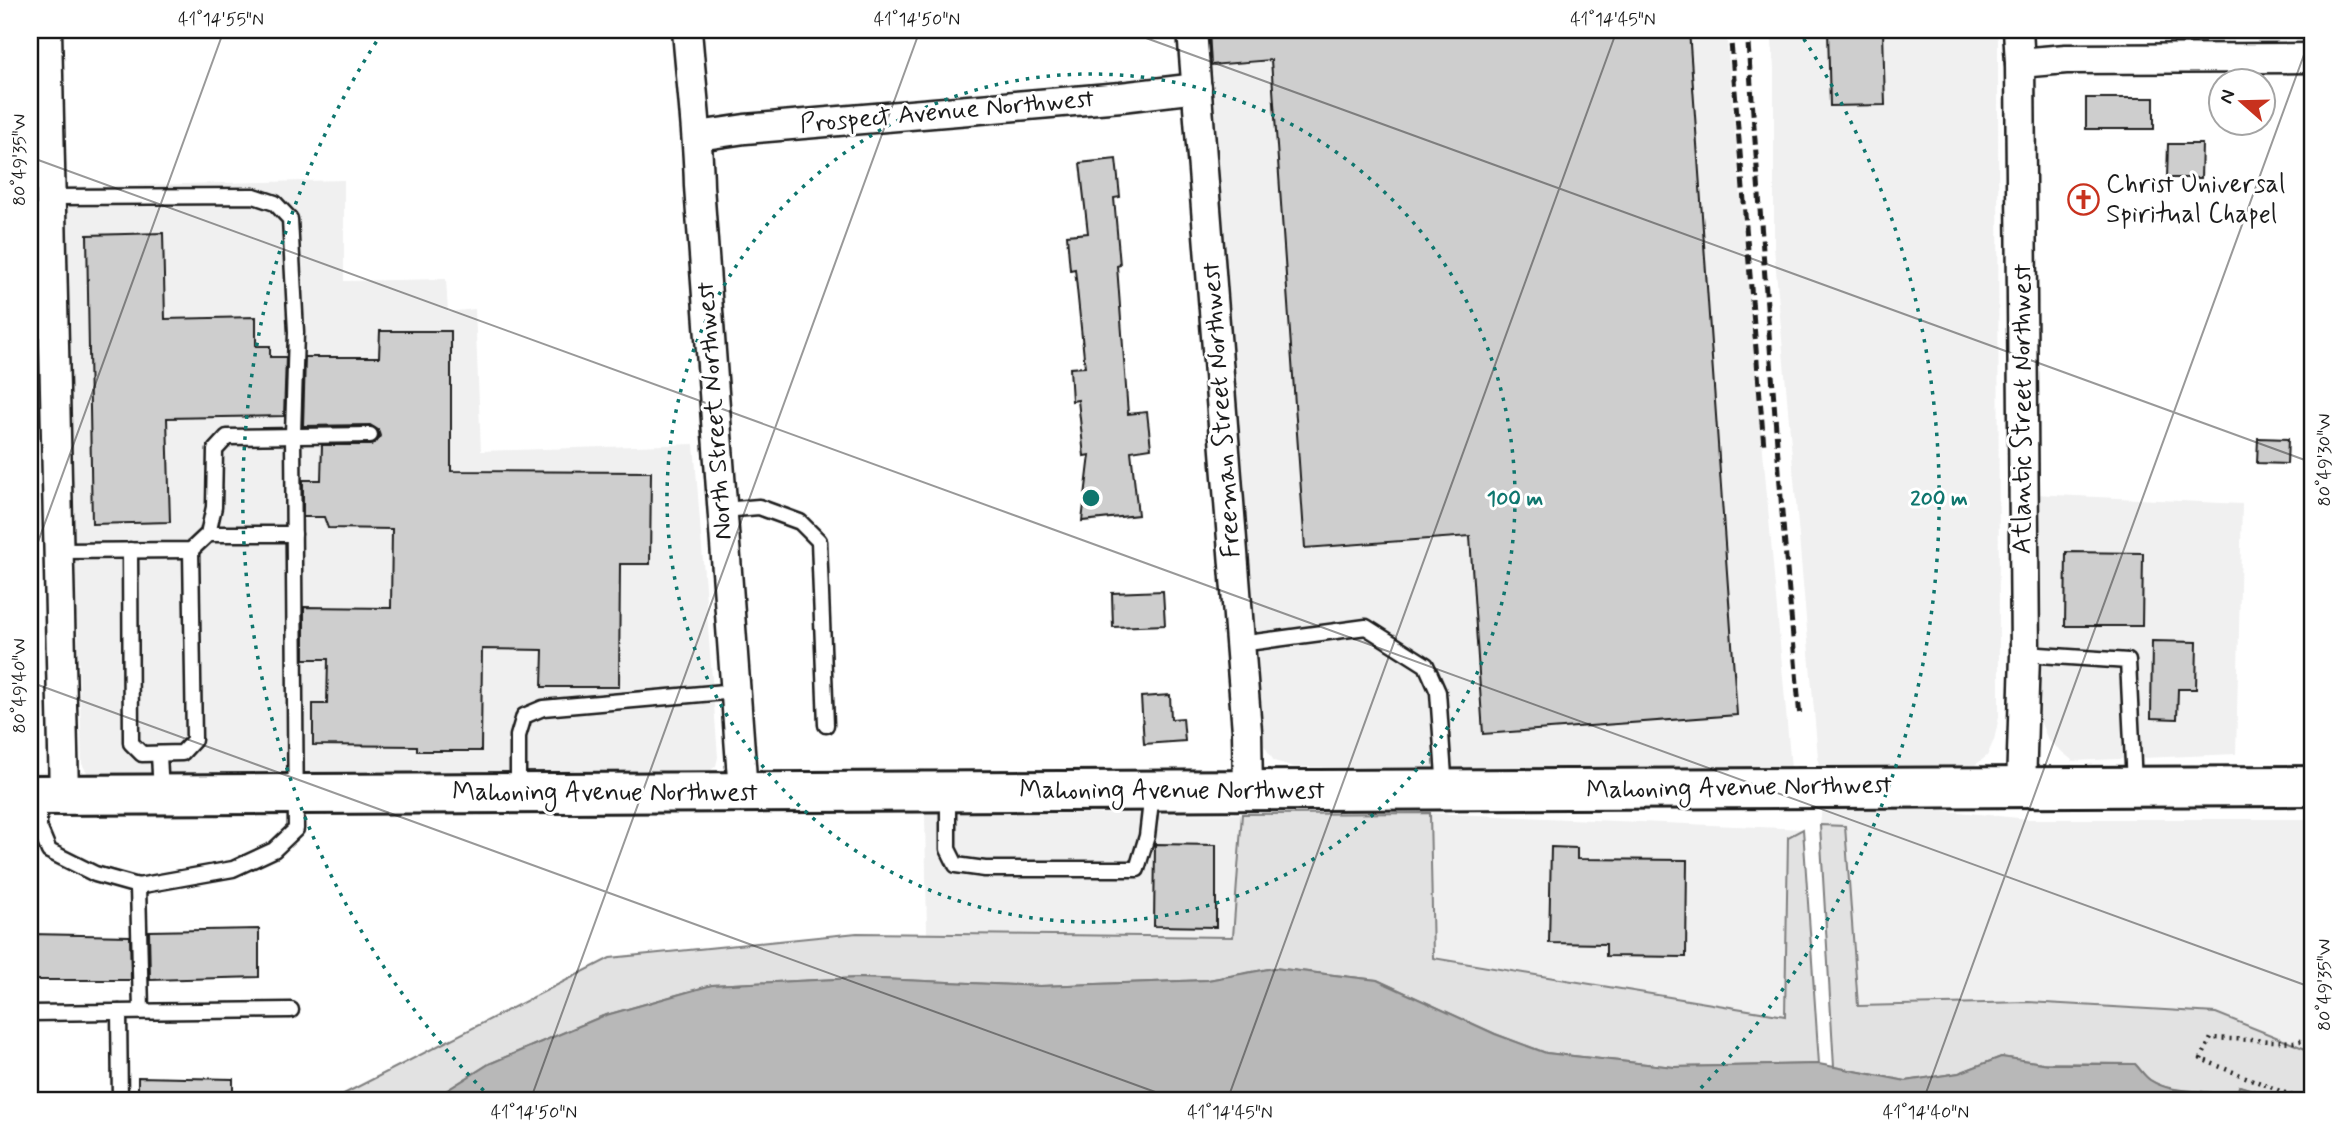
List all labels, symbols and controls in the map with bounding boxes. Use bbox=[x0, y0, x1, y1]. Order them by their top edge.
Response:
text: 41°14'55"N bbox=[178, 8, 264, 32]
text: 41°14'50"N bbox=[874, 8, 960, 32]
text: 41°14'45"N bbox=[1570, 8, 1656, 32]
north arrow bbox=[2206, 66, 2276, 136]
street label: Prospect Avenue Northwest bbox=[798, 82, 1096, 142]
text: N bbox=[2214, 86, 2241, 107]
text: 80°49'35"W bbox=[8, 114, 32, 206]
place label: Christ Universal Spiritual Chapel bbox=[2106, 168, 2285, 232]
church icon: Christ Universal Spiritual Chapel bbox=[2066, 183, 2100, 217]
street label: Freeman Street Northwest bbox=[1195, 261, 1249, 559]
street label: Atlantic Street Northwest bbox=[2006, 264, 2040, 554]
street label: North Street Northwest bbox=[689, 281, 741, 541]
text: 80°49'30"W bbox=[2313, 414, 2337, 506]
text: 100 m bbox=[1487, 485, 1543, 513]
text: 200 m bbox=[1910, 485, 1968, 513]
centre of rings bbox=[1079, 486, 1103, 510]
text: 80°49'40"W bbox=[8, 638, 32, 734]
street label: Mahoning Avenue Northwest bbox=[1586, 768, 1892, 810]
street label: Mahoning Avenue Northwest bbox=[1019, 774, 1325, 810]
street label: Mahoning Avenue Northwest bbox=[452, 776, 758, 812]
text: 80°49'35"W bbox=[2313, 939, 2337, 1031]
text: 41°14'50"N bbox=[491, 1101, 577, 1125]
text: 41°14'45"N bbox=[1187, 1101, 1273, 1125]
text: 41°14'40"N bbox=[1883, 1101, 1969, 1125]

